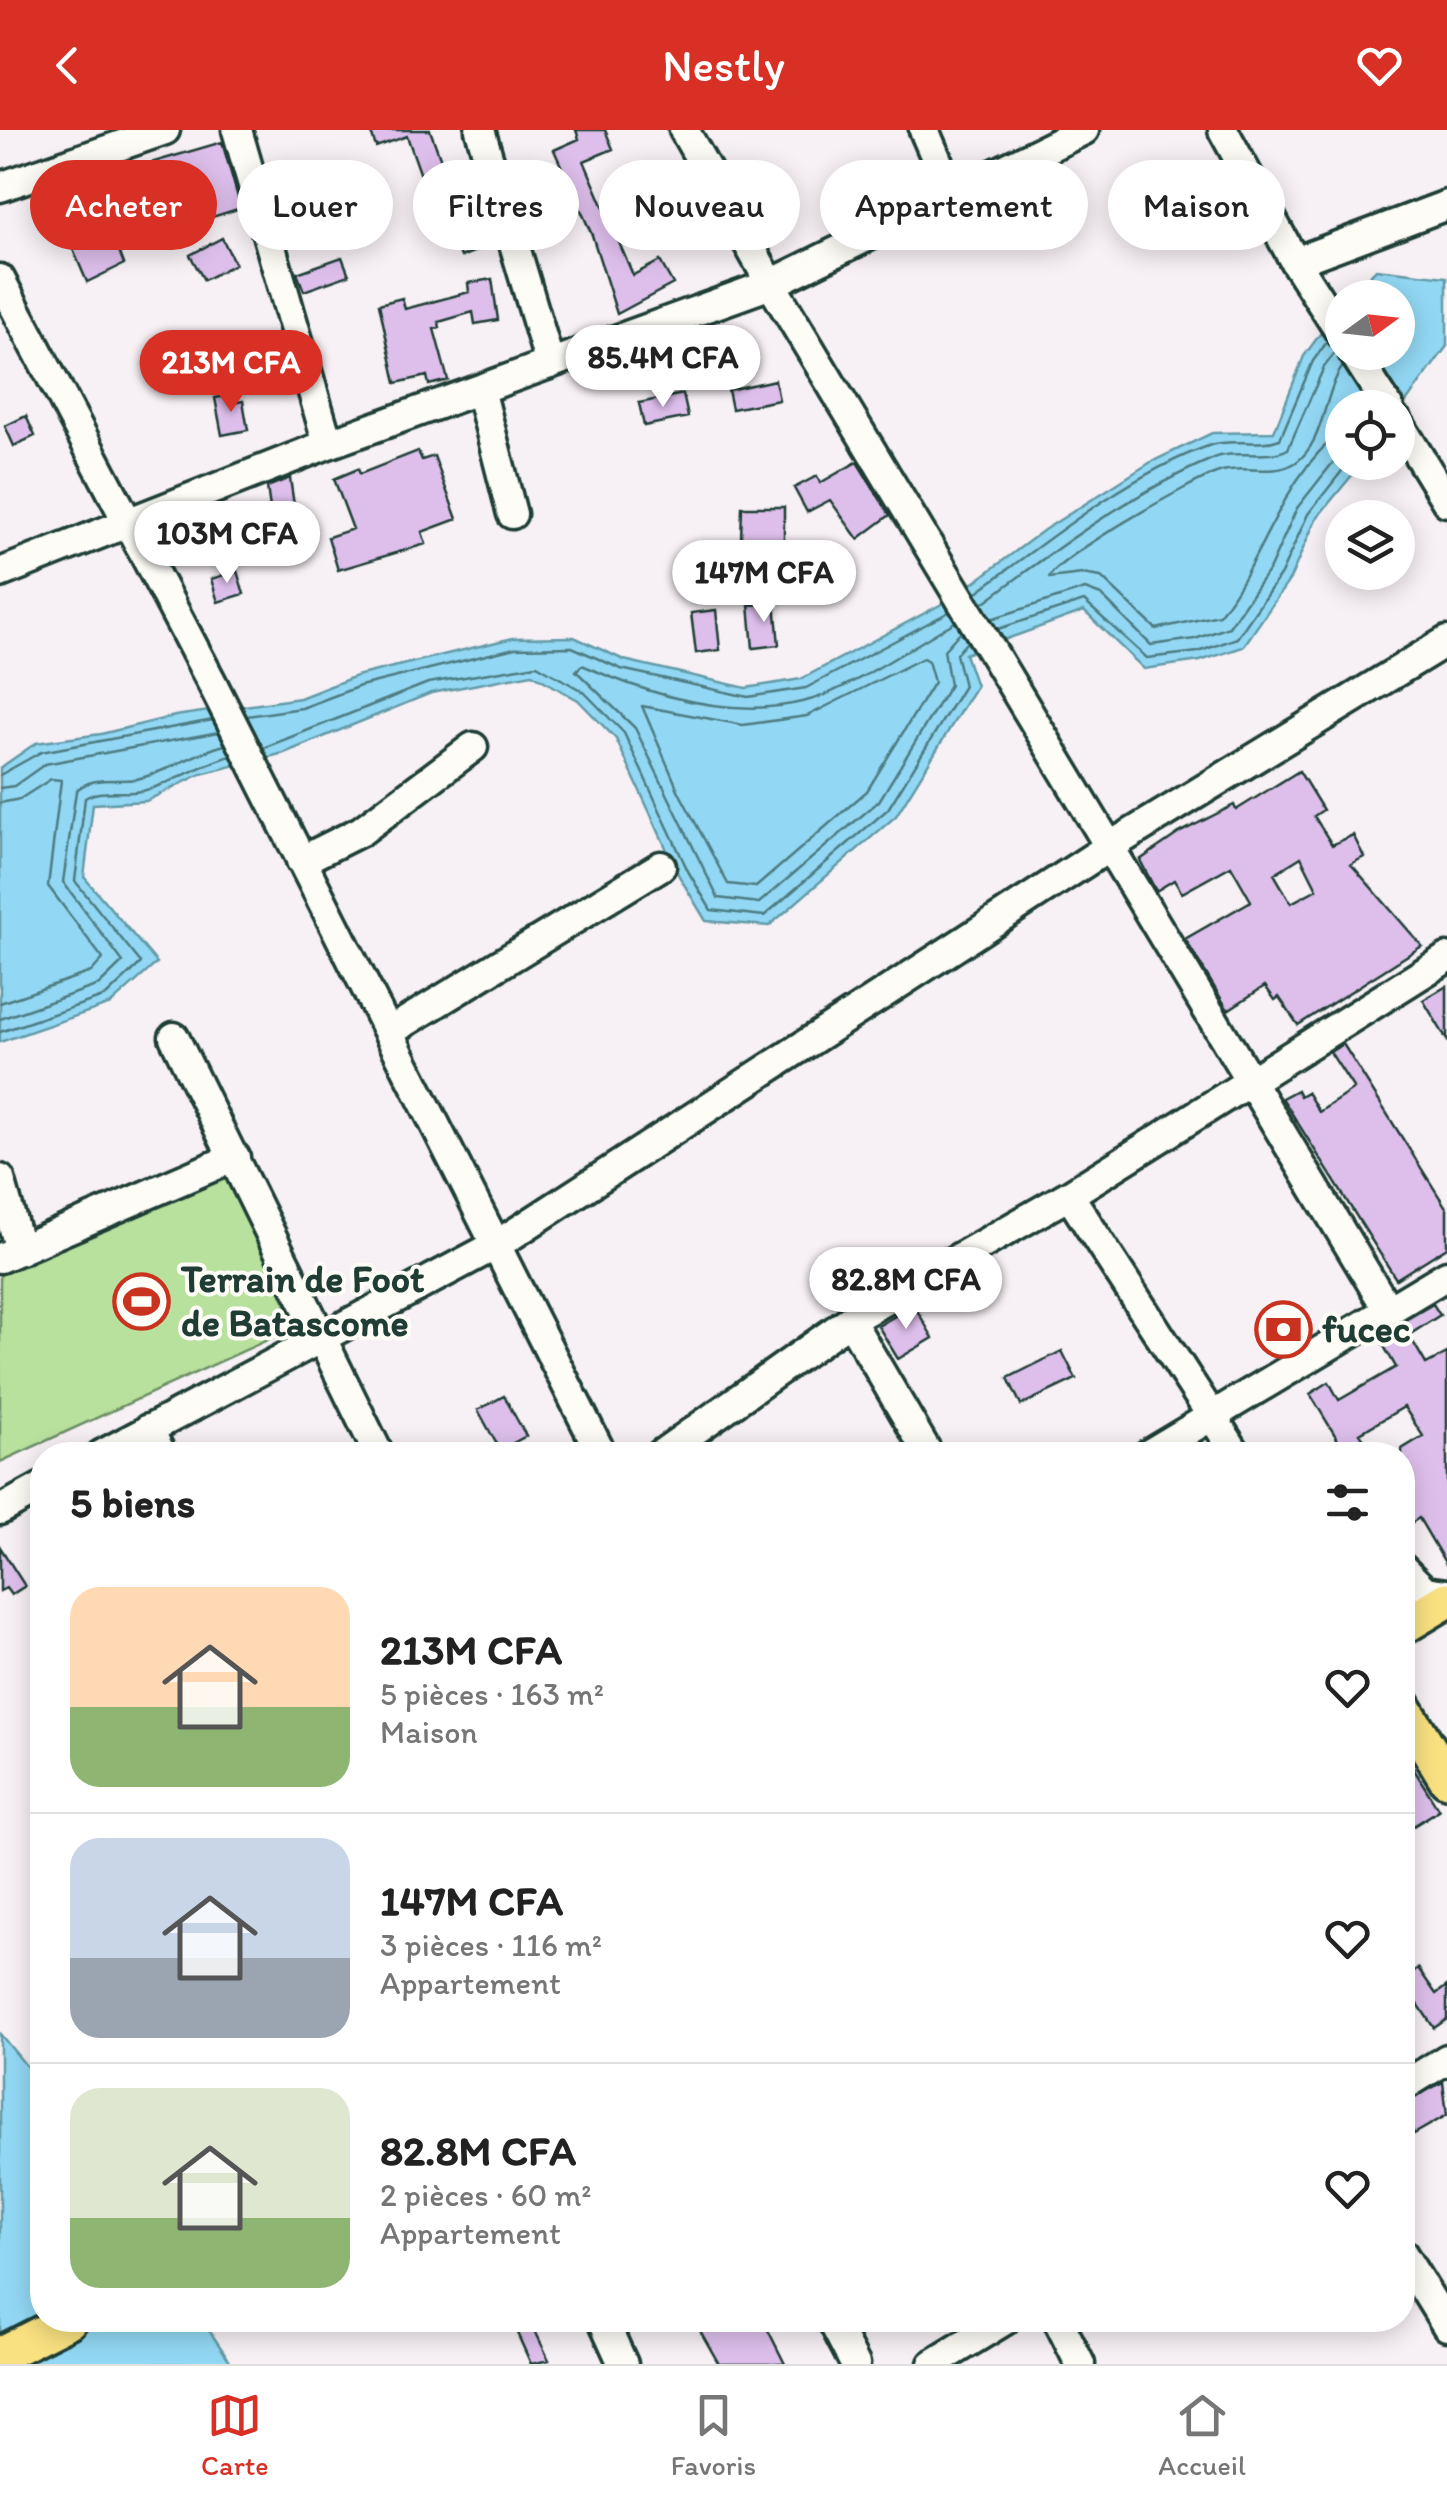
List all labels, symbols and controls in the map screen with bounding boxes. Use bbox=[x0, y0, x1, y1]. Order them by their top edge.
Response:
icon: back bbox=[40, 38, 95, 93]
text: Nestly bbox=[662, 38, 785, 92]
icon: heart bbox=[1352, 38, 1407, 93]
chip: Acheter bbox=[30, 160, 217, 250]
chip: Louer bbox=[237, 160, 393, 250]
chip: Filtres bbox=[413, 160, 579, 250]
chip: Nouveau bbox=[599, 160, 800, 250]
chip: Appartement bbox=[820, 160, 1088, 250]
chip: Maison bbox=[1108, 160, 1285, 250]
north arrow bbox=[1325, 280, 1415, 370]
map controls bbox=[1325, 280, 1415, 590]
pin: 85.4M CFA bbox=[549, 325, 777, 410]
pin: 213M CFA bbox=[128, 330, 334, 415]
text: 85.4M CFA bbox=[587, 338, 739, 376]
text: 213M CFA bbox=[162, 343, 300, 381]
button: locate bbox=[1325, 390, 1415, 480]
button: layers bbox=[1325, 500, 1415, 590]
pin: 103M CFA bbox=[124, 501, 330, 586]
text: 103M CFA bbox=[156, 514, 298, 552]
pin: 147M CFA bbox=[661, 540, 867, 625]
text: 147M CFA bbox=[694, 553, 834, 591]
pin: 82.8M CFA bbox=[792, 1247, 1020, 1332]
place label: Terrain de Foot de Batascome bbox=[180, 1256, 425, 1346]
text: 82.8M CFA bbox=[831, 1260, 981, 1298]
sports icon: Terrain de Foot de Batascome bbox=[112, 1271, 172, 1331]
bank icon: fucec bbox=[1253, 1299, 1313, 1359]
place label: fucec bbox=[1322, 1306, 1411, 1352]
icon: filters bbox=[1320, 1475, 1375, 1530]
text: 5 biens bbox=[70, 1477, 195, 1528]
text: 213M CFA bbox=[380, 1624, 562, 1675]
icon: home bbox=[150, 1627, 270, 1747]
icon: heart bbox=[1320, 1660, 1375, 1715]
text: 5 pièces · 163 m² bbox=[380, 1675, 604, 1713]
text: Maison bbox=[380, 1713, 478, 1751]
text: 147M CFA bbox=[380, 1875, 563, 1926]
icon: home bbox=[150, 1878, 270, 1998]
icon: heart bbox=[1320, 1911, 1375, 1966]
text: 3 pièces · 116 m² bbox=[380, 1926, 602, 1964]
text: Appartement bbox=[380, 1964, 561, 2002]
text: 82.8M CFA bbox=[380, 2125, 576, 2176]
icon: home bbox=[150, 2128, 270, 2248]
icon: heart bbox=[1320, 2161, 1375, 2216]
text: 2 pièces · 60 m² bbox=[380, 2176, 591, 2214]
text: Appartement bbox=[380, 2214, 561, 2252]
tab: Carte bbox=[201, 2388, 269, 2482]
tab: Favoris bbox=[671, 2388, 756, 2482]
tab: Accueil bbox=[1158, 2388, 1246, 2482]

